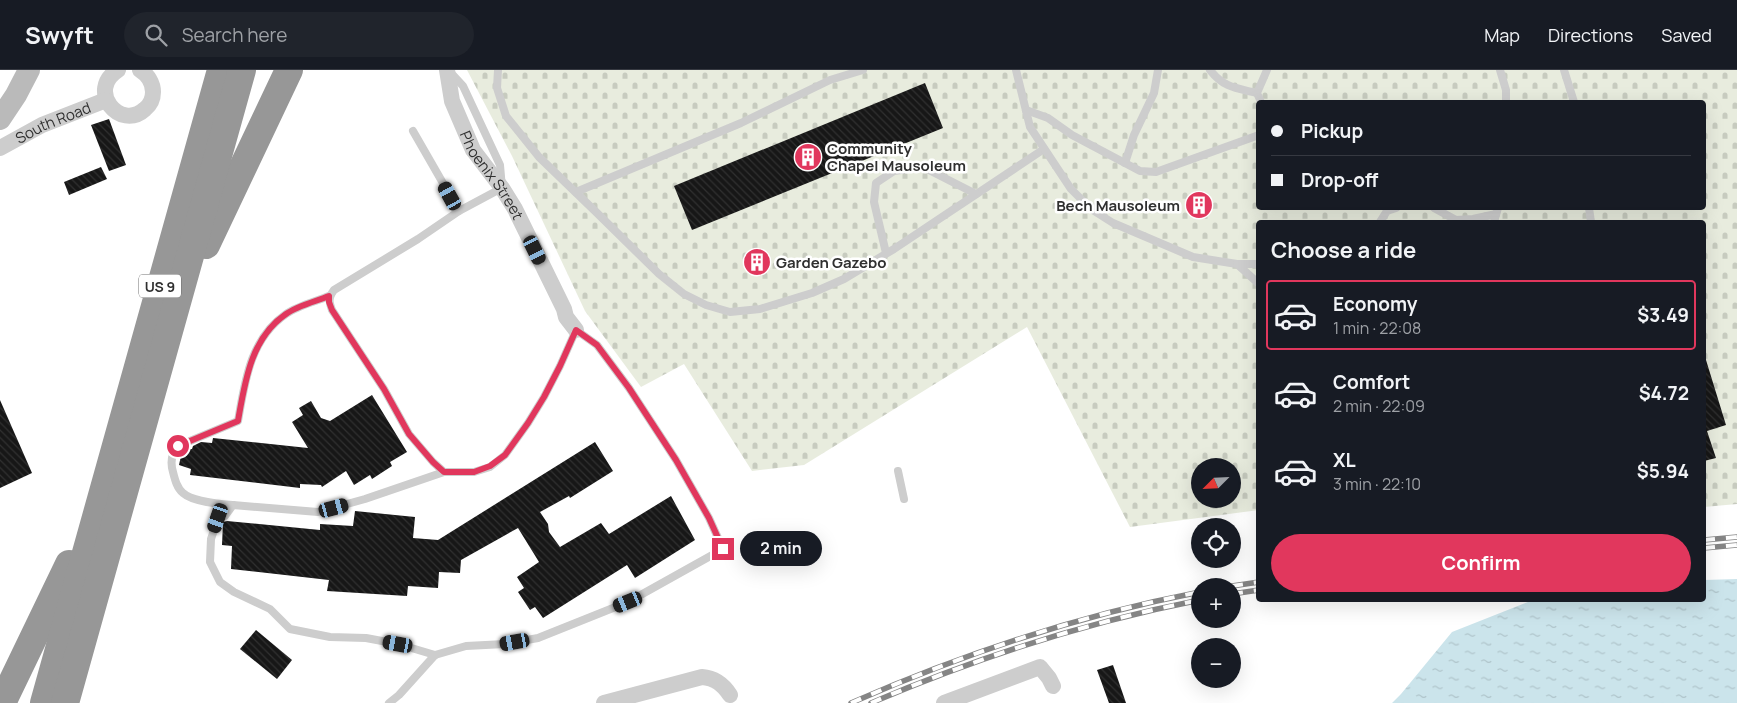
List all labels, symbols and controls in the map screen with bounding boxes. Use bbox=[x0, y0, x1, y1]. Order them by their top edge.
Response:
search box bbox=[124, 12, 474, 57]
text: Swyft bbox=[25, 18, 94, 51]
icon: search bbox=[142, 21, 170, 49]
text: Search here bbox=[182, 22, 287, 48]
text: Map bbox=[1484, 23, 1520, 47]
text: Directions bbox=[1548, 23, 1633, 47]
text: Saved bbox=[1661, 23, 1712, 47]
street label: South Road bbox=[11, 97, 94, 148]
text: Pickup bbox=[1301, 118, 1363, 144]
street label: Phoenix Street bbox=[455, 127, 529, 223]
place label: Community Chapel Mausoleum bbox=[827, 138, 966, 176]
building icon: Community Chapel Mausoleum bbox=[793, 142, 823, 172]
text: Drop-off bbox=[1301, 167, 1378, 193]
car bbox=[436, 179, 463, 213]
building icon: Bech Mausoleum bbox=[1184, 190, 1214, 220]
place label: Bech Mausoleum bbox=[1056, 195, 1180, 216]
car bbox=[521, 233, 548, 267]
text: Choose a ride bbox=[1271, 235, 1416, 265]
building icon: Garden Gazebo bbox=[742, 247, 772, 277]
place label: Garden Gazebo bbox=[776, 252, 886, 273]
road number: US 9 bbox=[139, 275, 181, 298]
text: Economy bbox=[1333, 291, 1417, 317]
icon: car bbox=[1273, 293, 1318, 338]
text: $3.49 bbox=[1637, 302, 1689, 328]
text: 1 min · 22:08 bbox=[1333, 317, 1421, 339]
text: Comfort bbox=[1333, 369, 1410, 395]
icon: car bbox=[1273, 371, 1318, 416]
text: $4.72 bbox=[1639, 380, 1689, 406]
text: 2 min · 22:09 bbox=[1333, 395, 1425, 417]
route start bbox=[167, 435, 189, 457]
text: XL bbox=[1333, 447, 1356, 473]
icon: car bbox=[1273, 449, 1318, 494]
north arrow bbox=[1191, 458, 1241, 508]
map controls bbox=[1191, 458, 1241, 688]
text: $5.94 bbox=[1637, 458, 1689, 484]
text: 3 min · 22:10 bbox=[1333, 473, 1421, 495]
car bbox=[317, 497, 350, 519]
car bbox=[206, 501, 229, 535]
button: locate bbox=[1191, 518, 1241, 568]
callout: 2 min bbox=[740, 532, 823, 566]
button: Confirm bbox=[1271, 534, 1691, 592]
text: 2 min bbox=[760, 537, 802, 559]
route end bbox=[712, 538, 734, 560]
button: + bbox=[1191, 578, 1241, 628]
car bbox=[611, 589, 644, 615]
car bbox=[498, 632, 531, 652]
car bbox=[381, 634, 414, 654]
button: − bbox=[1191, 638, 1241, 688]

